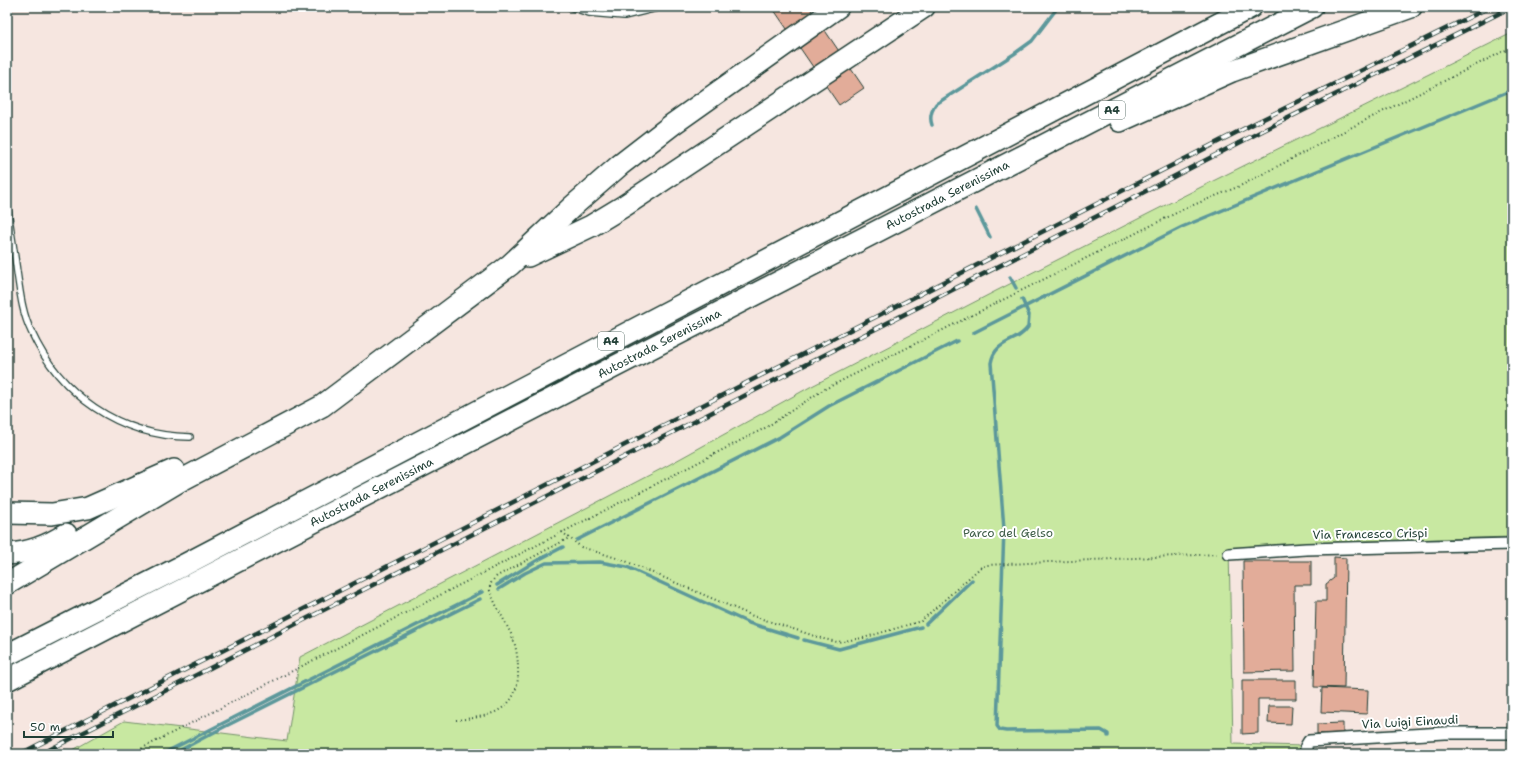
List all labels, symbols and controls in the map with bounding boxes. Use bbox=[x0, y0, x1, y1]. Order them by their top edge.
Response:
road number: A4 bbox=[1099, 101, 1125, 119]
street label: Autostrada Serenissima bbox=[883, 156, 1012, 234]
street label: Autostrada Serenissima bbox=[595, 305, 725, 382]
road number: A4 bbox=[598, 332, 624, 350]
street label: Autostrada Serenissima bbox=[307, 453, 437, 531]
park label: Parco del Gelso bbox=[963, 525, 1053, 541]
street label: Via Francesco Crispi bbox=[1312, 525, 1428, 543]
street label: Via Luigi Einaudi bbox=[1361, 711, 1459, 733]
scale bar bbox=[24, 713, 113, 739]
text: 50 m bbox=[30, 719, 60, 735]

